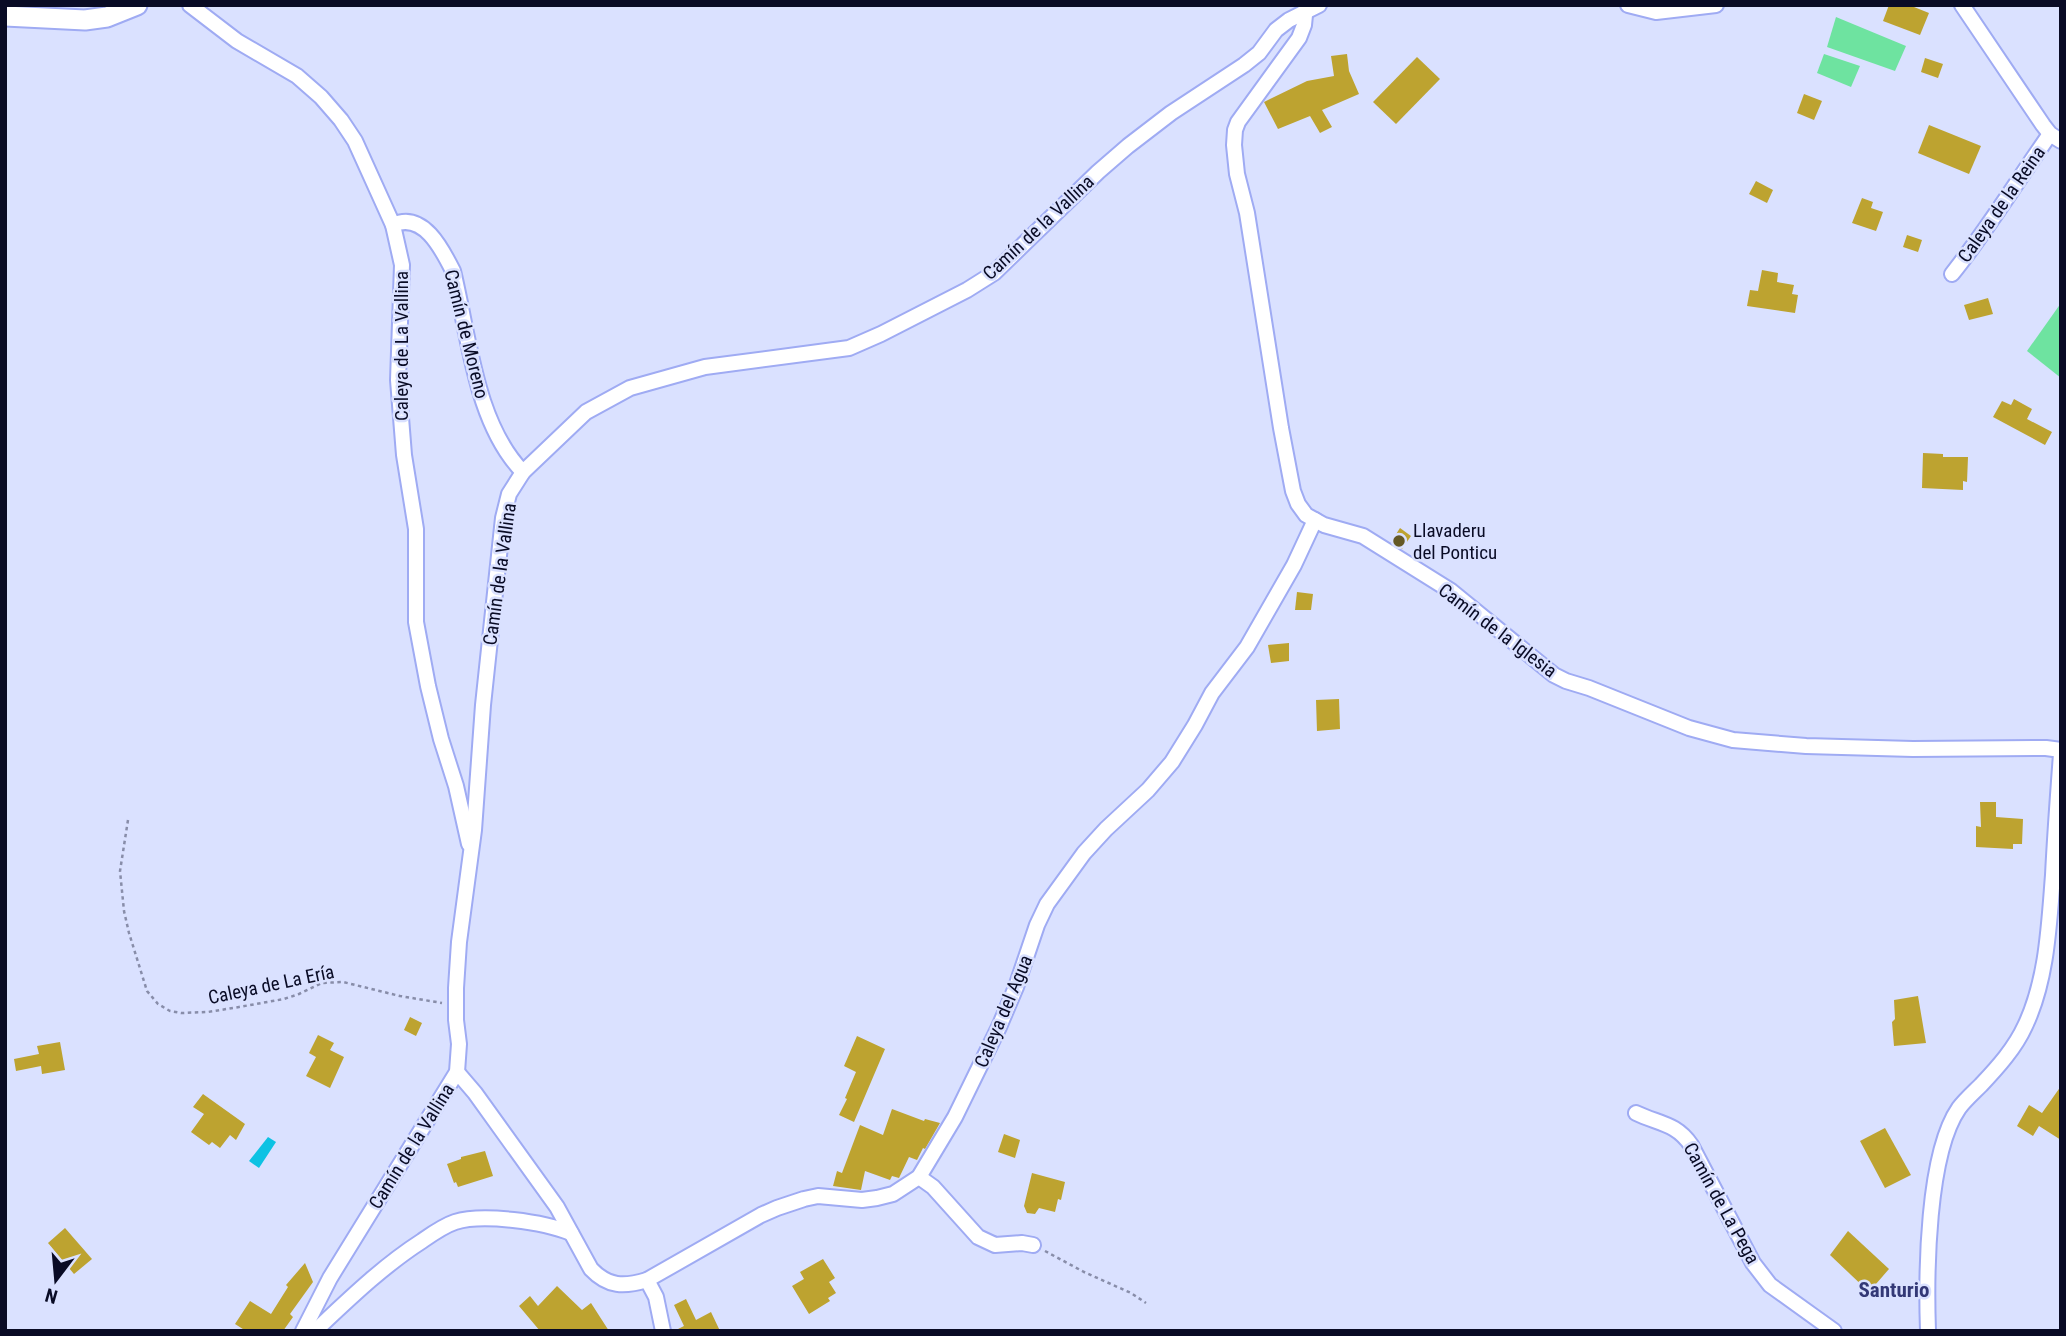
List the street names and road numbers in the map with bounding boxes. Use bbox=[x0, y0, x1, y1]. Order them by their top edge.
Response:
street label: Caleya de la Reina bbox=[1953, 142, 2050, 267]
street label: Camín de la Vallina bbox=[978, 170, 1099, 285]
street label: Camín de Moreno bbox=[439, 267, 494, 401]
street label: Caleya de La Vallina bbox=[390, 271, 413, 421]
street label: Camín de la Vallina bbox=[478, 501, 521, 647]
street label: Camín de la Iglesia bbox=[1434, 578, 1561, 682]
street label: Caleya del Agua bbox=[969, 952, 1037, 1071]
street label: Caleya de La Ería bbox=[206, 960, 336, 1009]
street label: Camín de la Vallina bbox=[364, 1079, 459, 1213]
street label: Camín de La Pega bbox=[1679, 1139, 1764, 1268]

